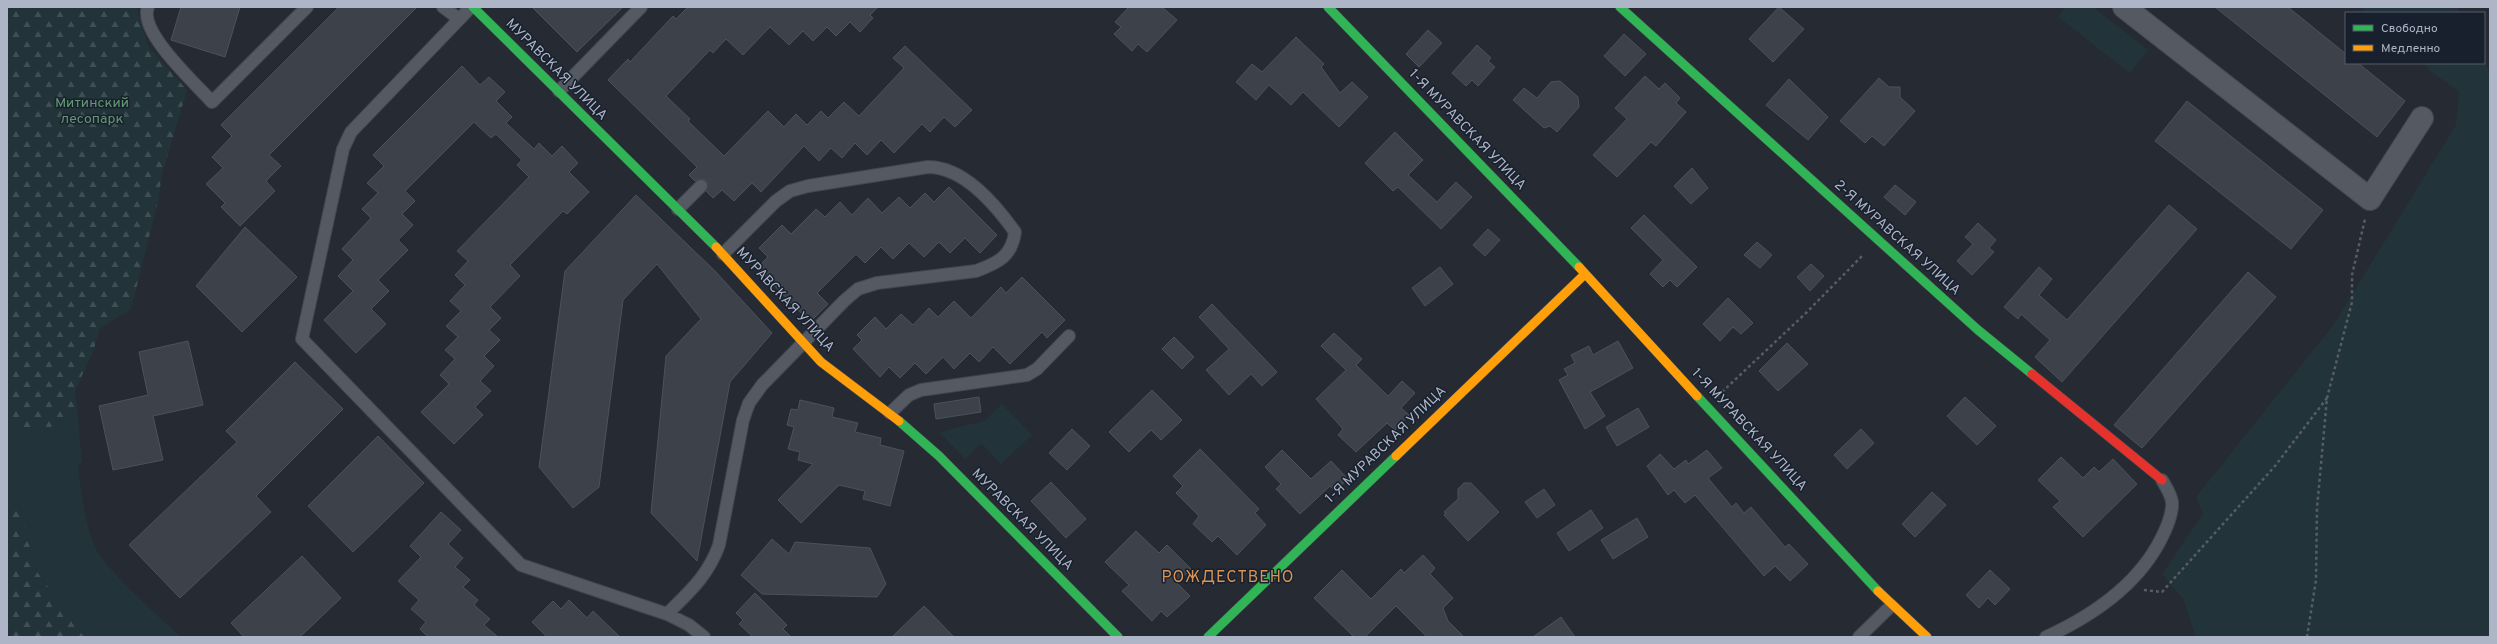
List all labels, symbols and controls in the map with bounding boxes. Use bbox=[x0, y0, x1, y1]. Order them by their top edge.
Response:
legend bbox=[2345, 12, 2485, 64]
street label: МУРАВСКАЯ УЛИЦА bbox=[502, 16, 610, 124]
text: Свободно bbox=[2381, 21, 2438, 37]
text: Медленно bbox=[2381, 41, 2441, 57]
street label: 1-Я МУРАВСКАЯ УЛИЦА bbox=[1405, 66, 1529, 194]
park label: Митинский лесопарк bbox=[55, 95, 129, 128]
street label: 2-Я МУРАВСКАЯ УЛИЦА bbox=[1830, 177, 1964, 299]
street label: МУРАВСКАЯ УЛИЦА bbox=[732, 244, 838, 356]
street label: 1-Я МУРАВСКАЯ УЛИЦА bbox=[1688, 365, 1810, 495]
street label: 1-Я МУРАВСКАЯ УЛИЦА bbox=[1322, 383, 1450, 507]
street label: МУРАВСКАЯ УЛИЦА bbox=[968, 466, 1076, 574]
district label: РОЖДЕСТВЕНО bbox=[1161, 568, 1295, 588]

